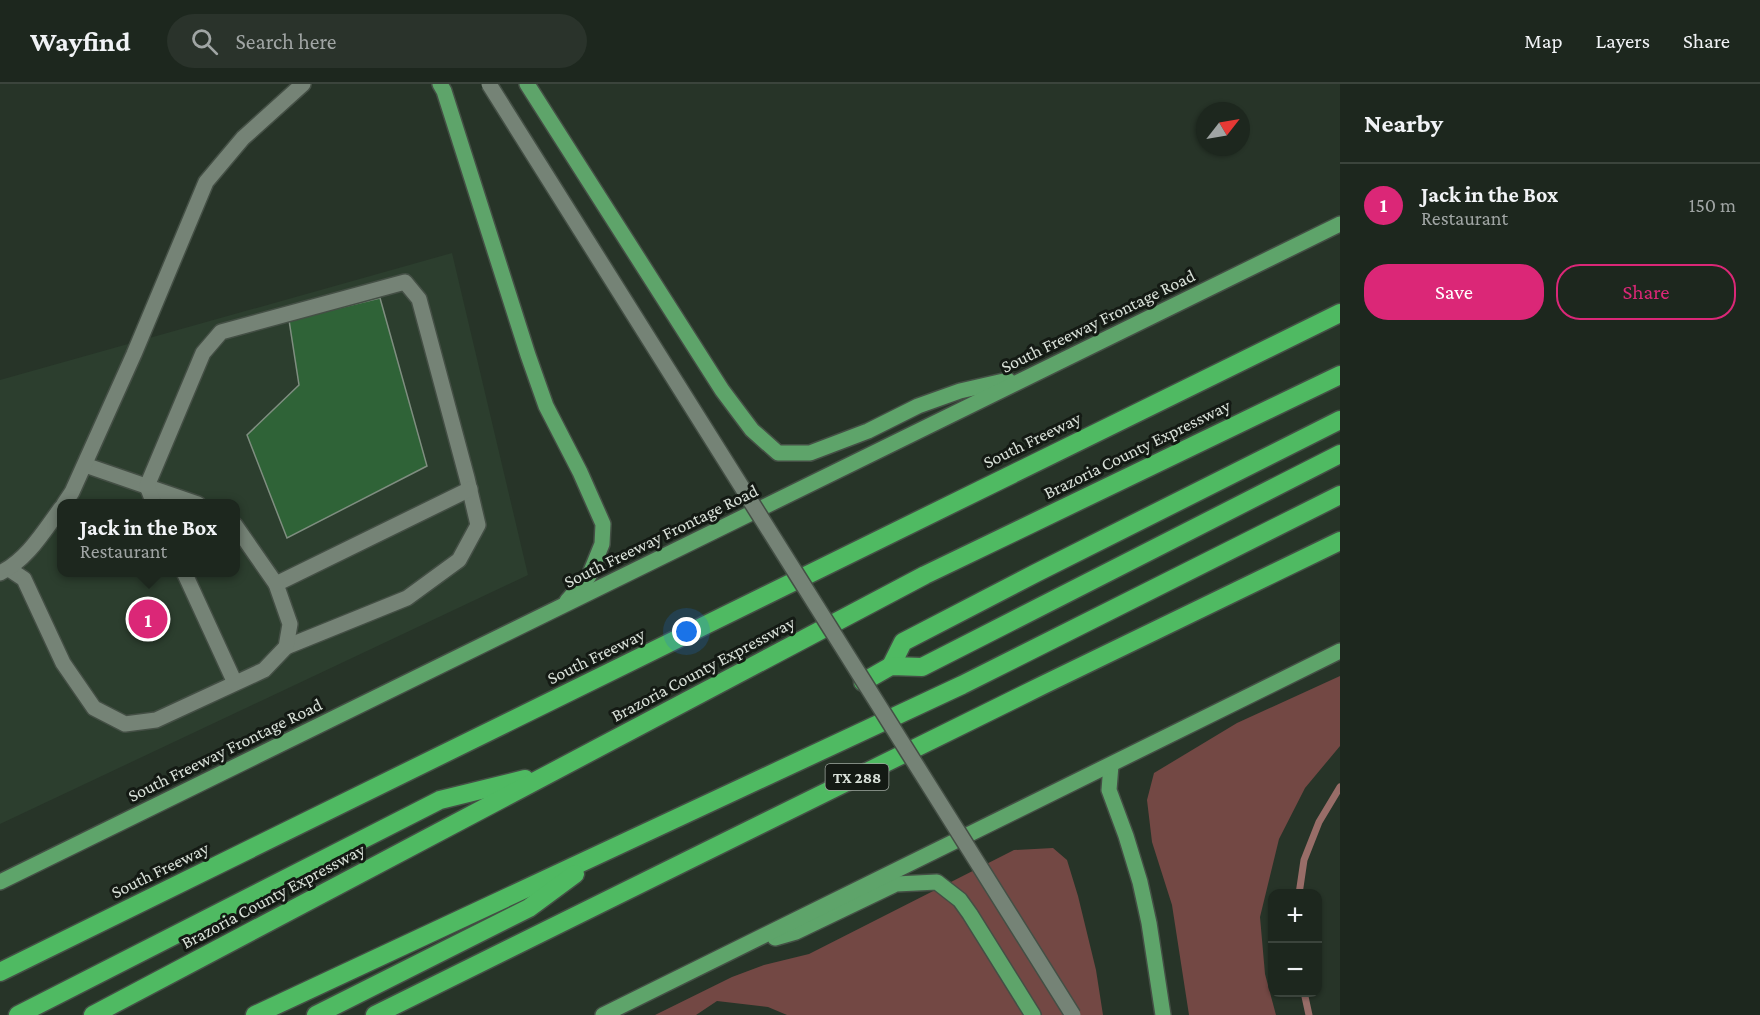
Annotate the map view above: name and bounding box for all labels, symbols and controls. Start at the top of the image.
search box [167,14,587,68]
icon: search [188,25,221,58]
text: Wayfind [30,26,131,57]
text: Search here [236,29,336,54]
text: Map [1524,29,1563,53]
text: Layers [1596,29,1650,53]
text: Share [1683,29,1730,53]
north arrow [1196,102,1250,156]
text: Nearby [1364,109,1443,138]
text: Jack in the Box [1421,182,1558,207]
text: 1 [1380,194,1387,216]
text: 150 m [1689,194,1736,216]
text: Restaurant [1421,207,1508,229]
button: Save [1364,264,1544,320]
button: Share [1556,264,1736,320]
street label: South Freeway Frontage Road [998,265,1199,377]
street label: Brazoria County Expressway [1041,395,1234,503]
street label: South Freeway [980,407,1085,472]
street label: South Freeway Frontage Road [561,480,762,592]
popup [57,499,240,577]
text: Jack in the Box [80,515,217,540]
text: Restaurant [80,540,167,562]
pin: 1 [128,596,168,642]
street label: Brazoria County Expressway [608,612,799,726]
your location [672,617,701,646]
street label: South Freeway [544,623,649,688]
street label: South Freeway Frontage Road [125,694,326,806]
road number: TX 288 [826,764,888,790]
street label: South Freeway [108,837,213,902]
street label: Brazoria County Expressway [178,839,369,953]
map controls [1268,889,1322,997]
button: + [1268,889,1322,943]
button: − [1268,943,1322,997]

